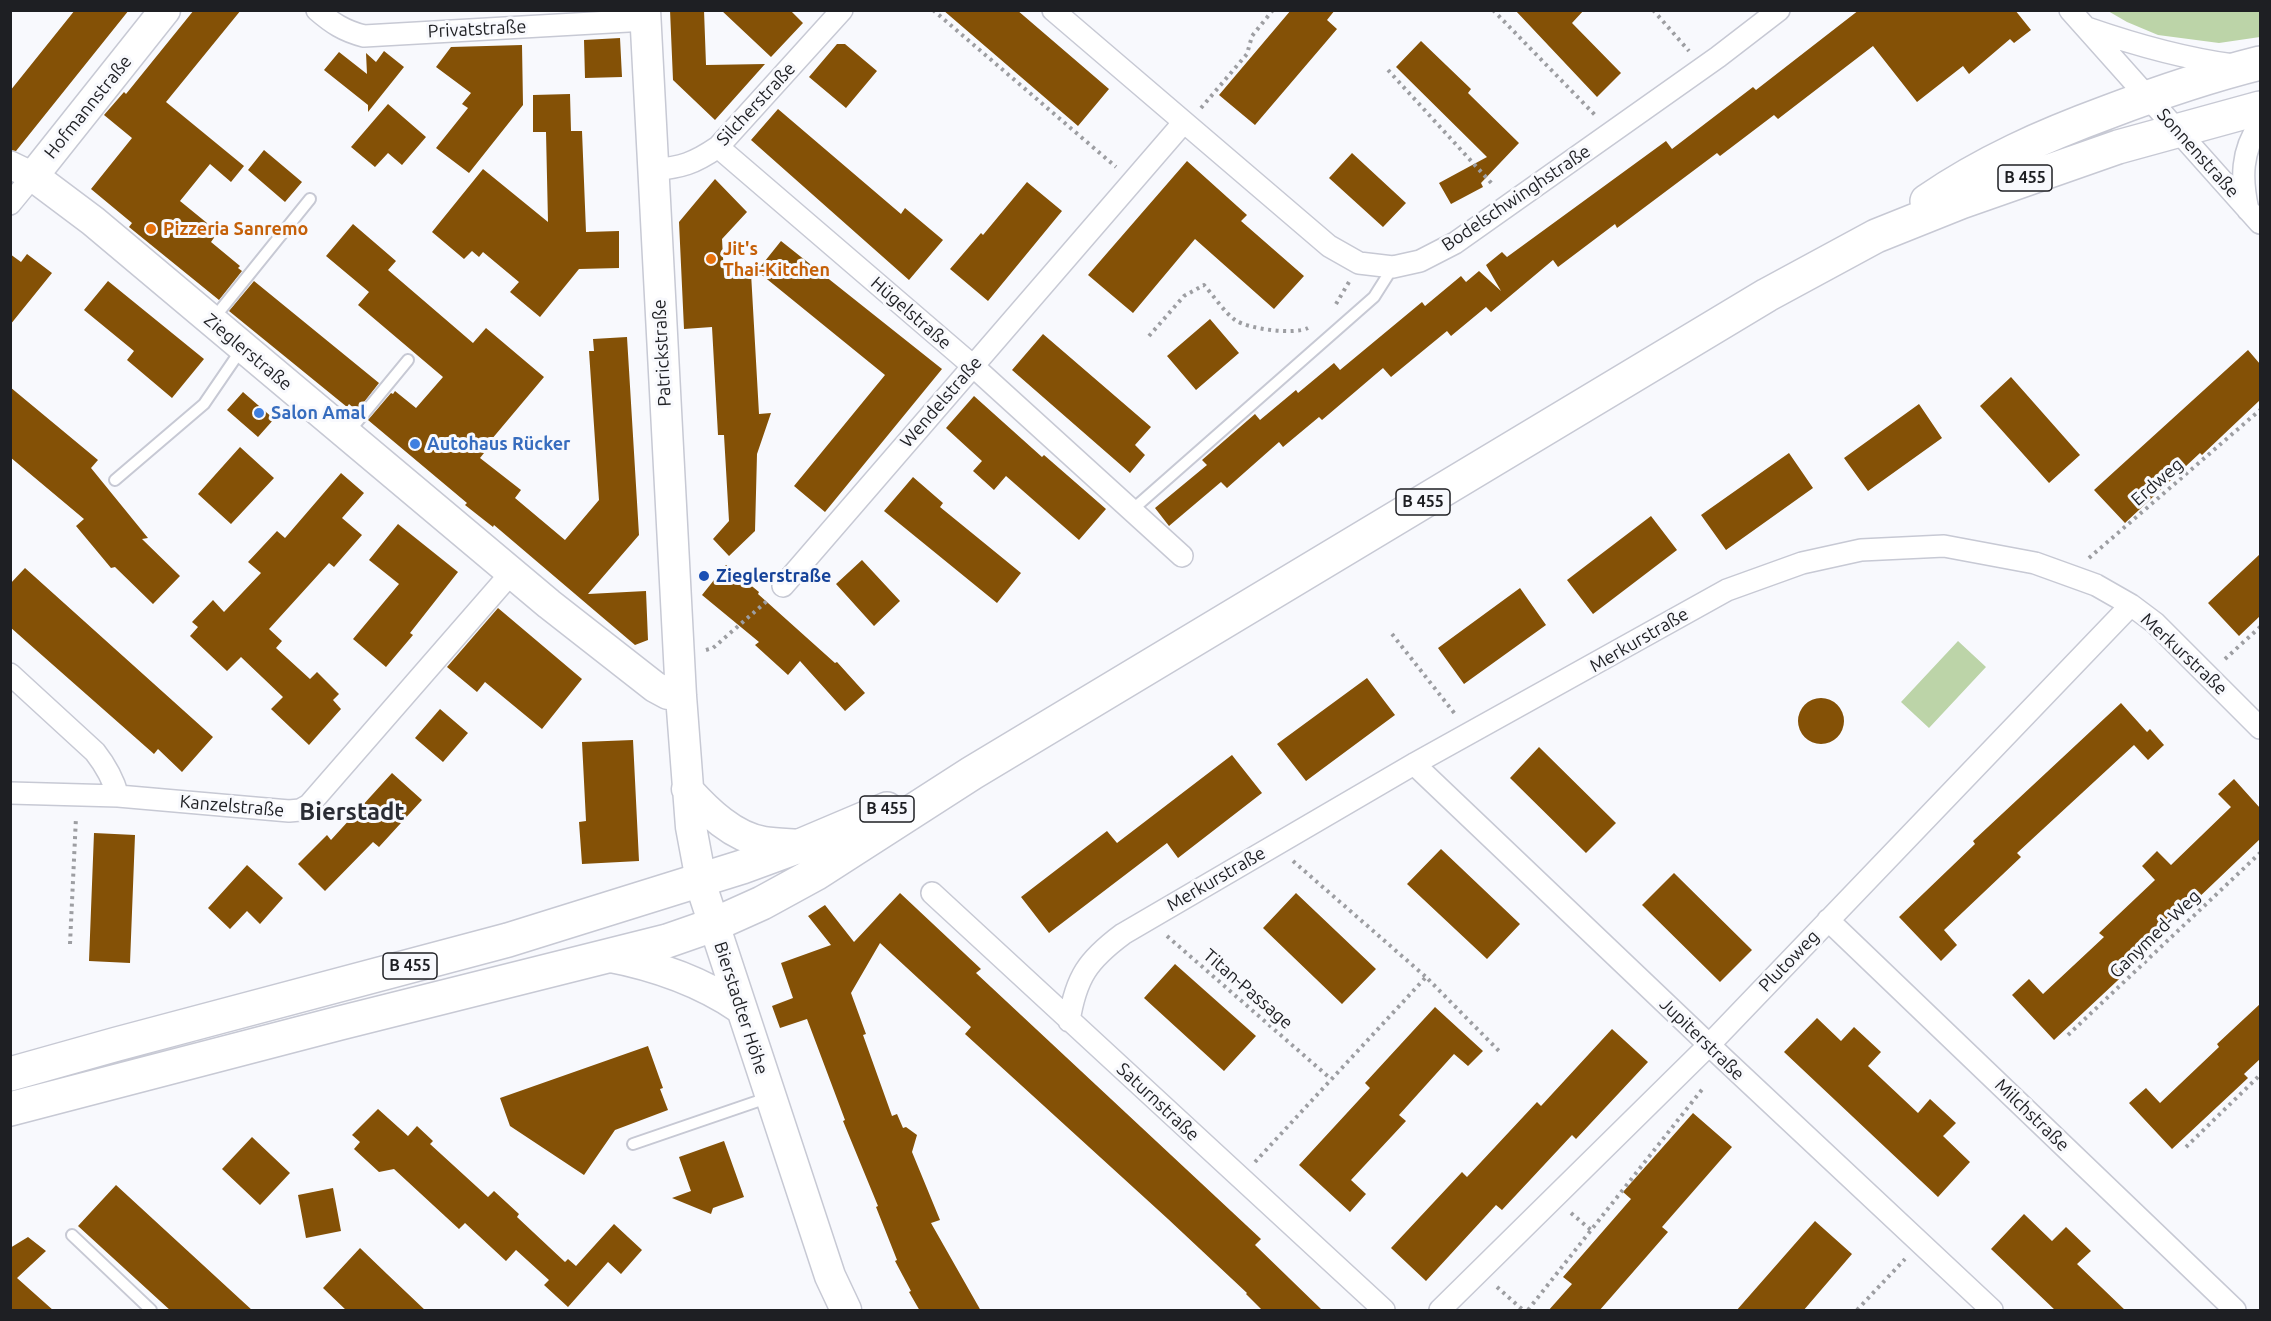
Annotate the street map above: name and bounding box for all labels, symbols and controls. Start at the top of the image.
street label: Privatstraße [427,16,527,42]
street label: Hofmannstraße [40,51,136,163]
street label: Silcherstraße [712,58,800,150]
street label: Sonnenstraße [2152,104,2244,202]
street label: Bodelschwinghstraße [1438,140,1594,256]
road number: B 455 [1998,165,2052,191]
place label: Pizzeria Sanremo [163,218,308,240]
marker: Pizzeria Sanremo [144,222,158,236]
place label: Jit's Thai-Kitchen [723,238,830,280]
marker: Jit's Thai-Kitchen [704,252,718,266]
street label: Hügelstraße [866,272,956,354]
street label: Patrickstraße [648,299,676,407]
street label: Zieglerstraße [200,309,296,395]
street label: Wendelstraße [896,352,986,452]
place label: Salon Amal [271,402,366,424]
marker: Salon Amal [252,406,266,420]
place label: Autohaus Rücker [427,433,570,455]
marker: Autohaus Rücker [408,437,422,451]
street label: Erdweg [2127,454,2187,510]
road number: B 455 [1396,489,1450,515]
place label: Zieglerstraße [716,565,831,587]
marker: Zieglerstraße [697,569,711,583]
street label: Merkurstraße [1586,603,1692,677]
street label: Merkurstraße [2136,608,2232,700]
street label: Kanzelstraße [179,791,285,821]
road number: B 455 [860,796,914,822]
district label: Bierstadt [299,798,405,826]
street label: Merkurstraße [1163,842,1269,916]
street label: Ganymed-Weg [2105,885,2205,983]
street label: Plutoweg [1754,926,1824,996]
street label: Bierstadter Höhe [709,939,773,1077]
street label: Titan-Passage [1199,944,1297,1034]
road number: B 455 [383,953,437,979]
street label: Jupiterstraße [1655,993,1749,1085]
street label: Saturnstraße [1112,1058,1204,1146]
street label: Milchstraße [1990,1074,2074,1156]

